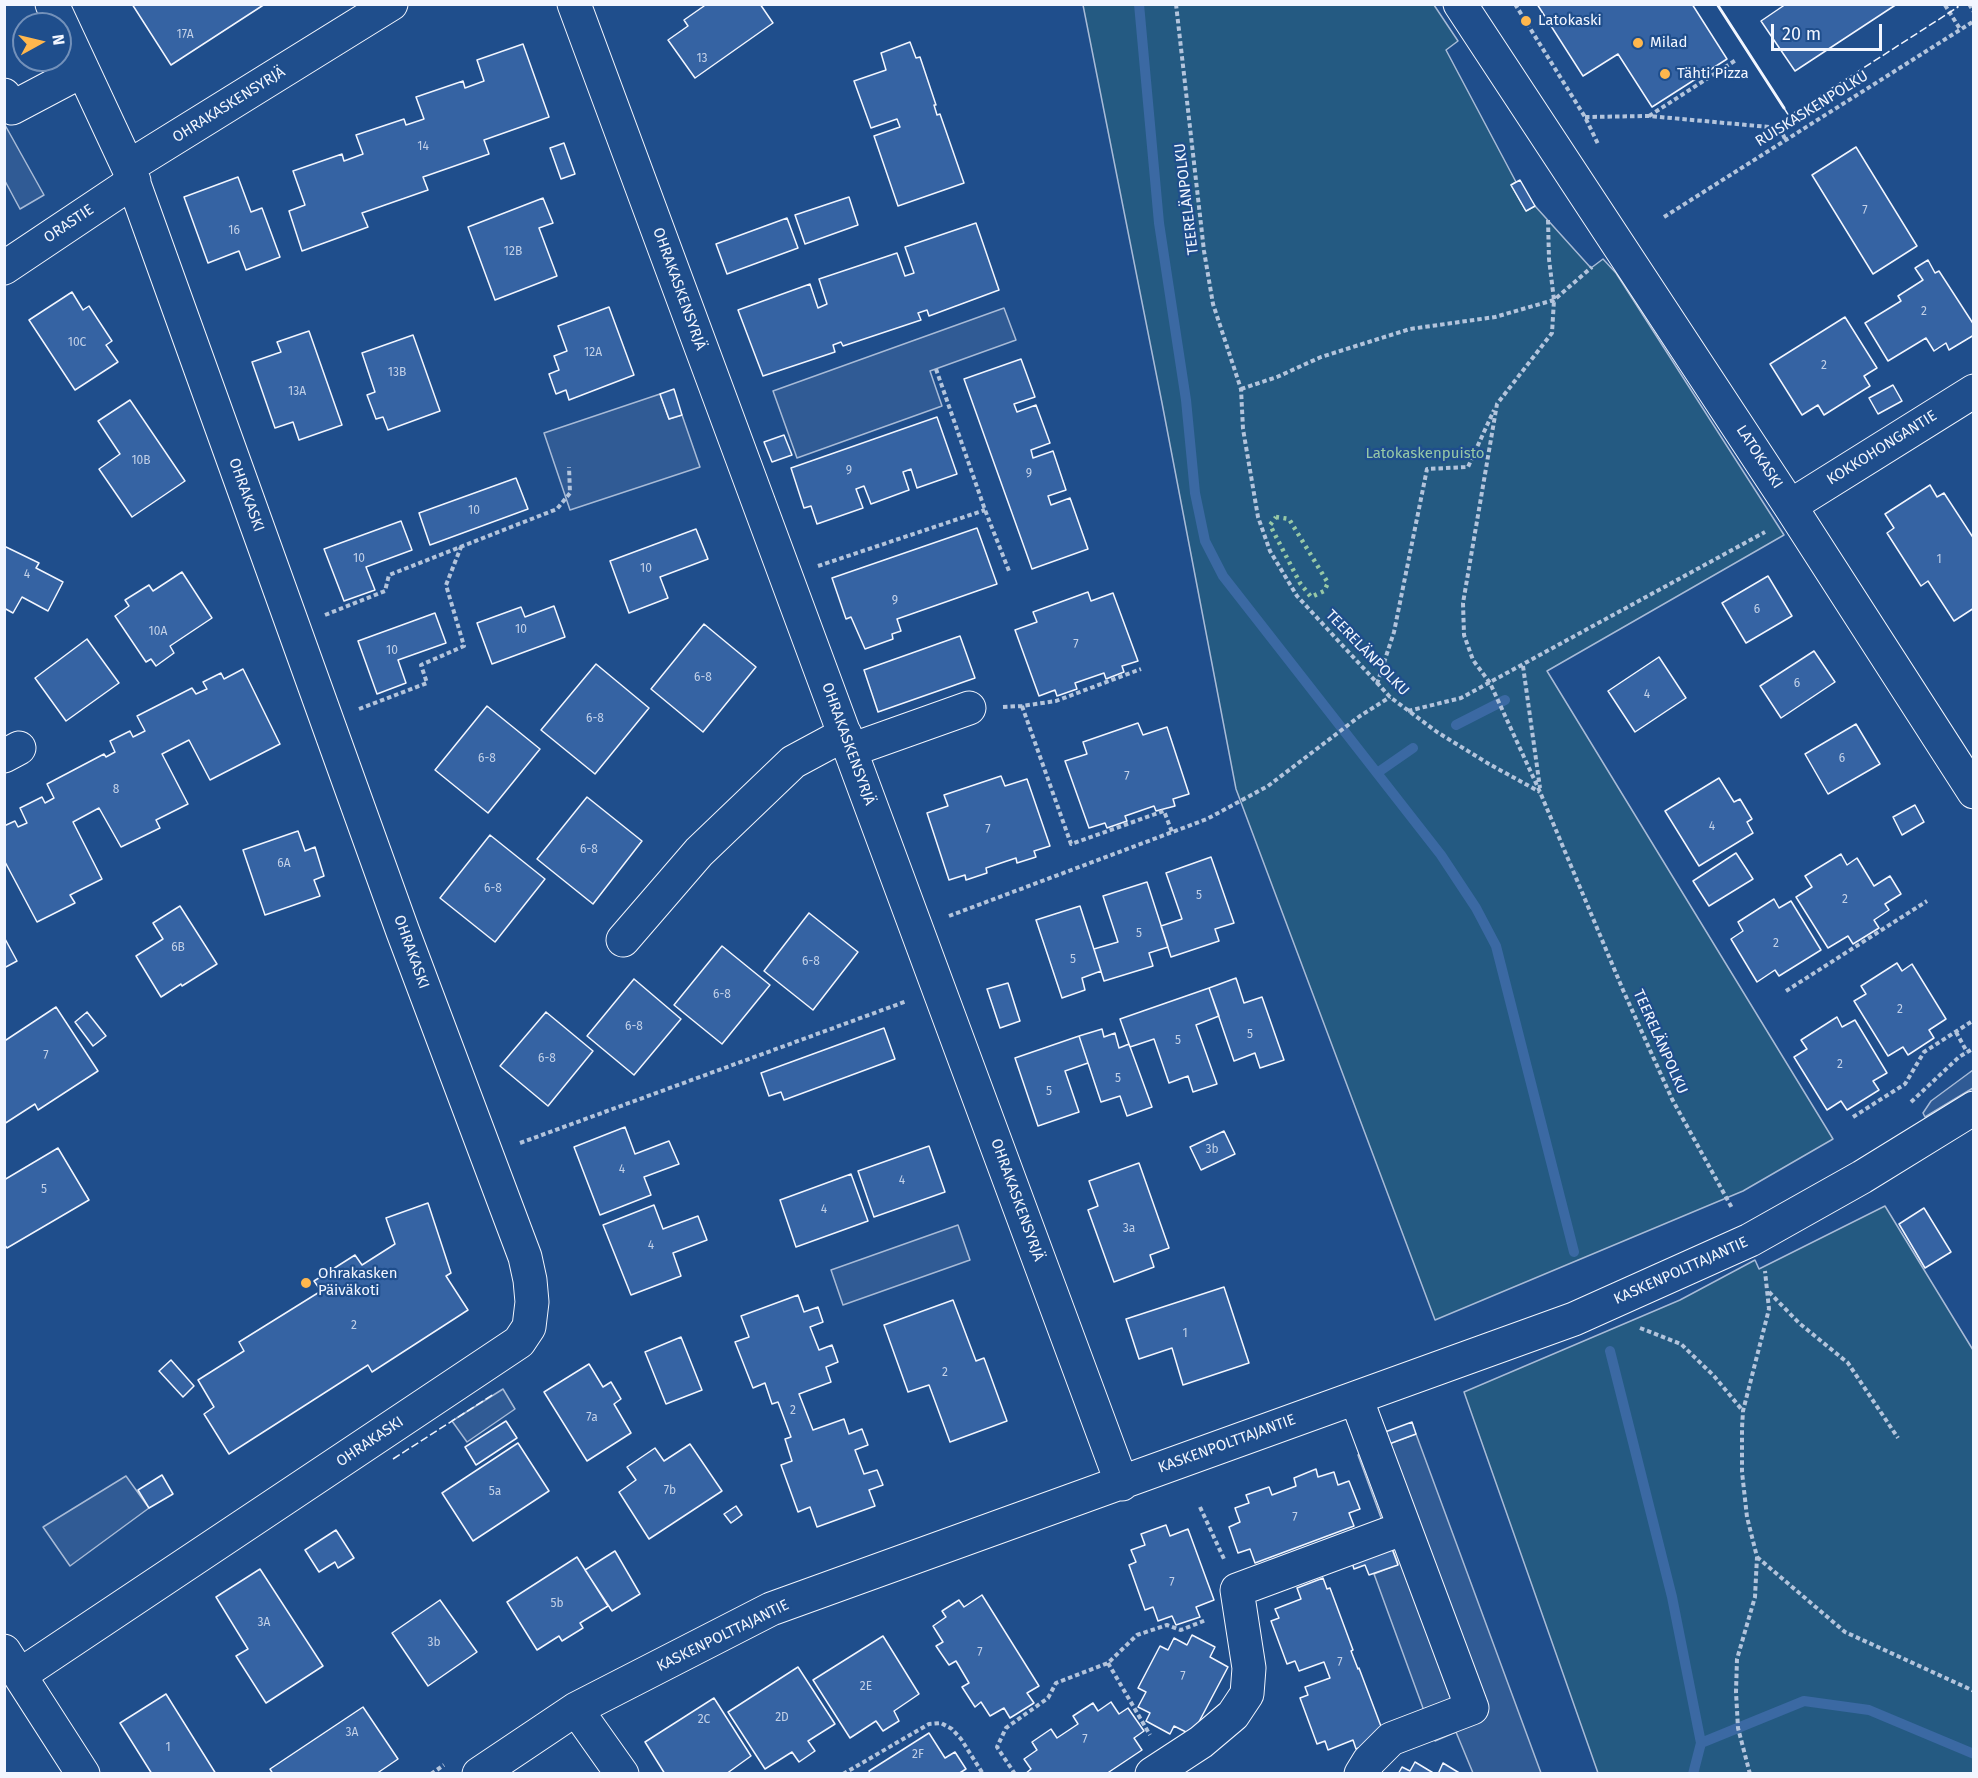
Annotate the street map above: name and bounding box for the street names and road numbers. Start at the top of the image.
street label: OHRAKASKENSYRJÄ [169,63,289,147]
street label: RUISKASKENPOLKU [1752,67,1872,151]
street label: TEERELÄNPOLKU [1171,142,1203,256]
street label: ORASTIE [41,201,97,247]
street label: OHRAKASKENSYRJÄ [648,225,710,353]
street label: KOKKOHONGANTIE [1824,407,1940,489]
street label: LATOKASKI [1732,422,1786,492]
street label: OHRAKASKI [224,456,268,534]
street label: TEERELÄNPOLKU [1321,606,1413,700]
street label: OHRAKASKENSYRJÄ [817,680,879,808]
street label: OHRAKASKI [389,913,433,991]
street label: TEERELÄNPOLKU [1629,987,1691,1097]
street label: OHRAKASKENSYRJÄ [986,1136,1048,1264]
street label: KASKENPOLTTAJANTIE [1611,1233,1751,1309]
street label: KASKENPOLTTAJANTIE [1156,1411,1298,1477]
street label: OHRAKASKI [333,1413,407,1471]
street label: KASKENPOLTTAJANTIE [654,1596,792,1676]

